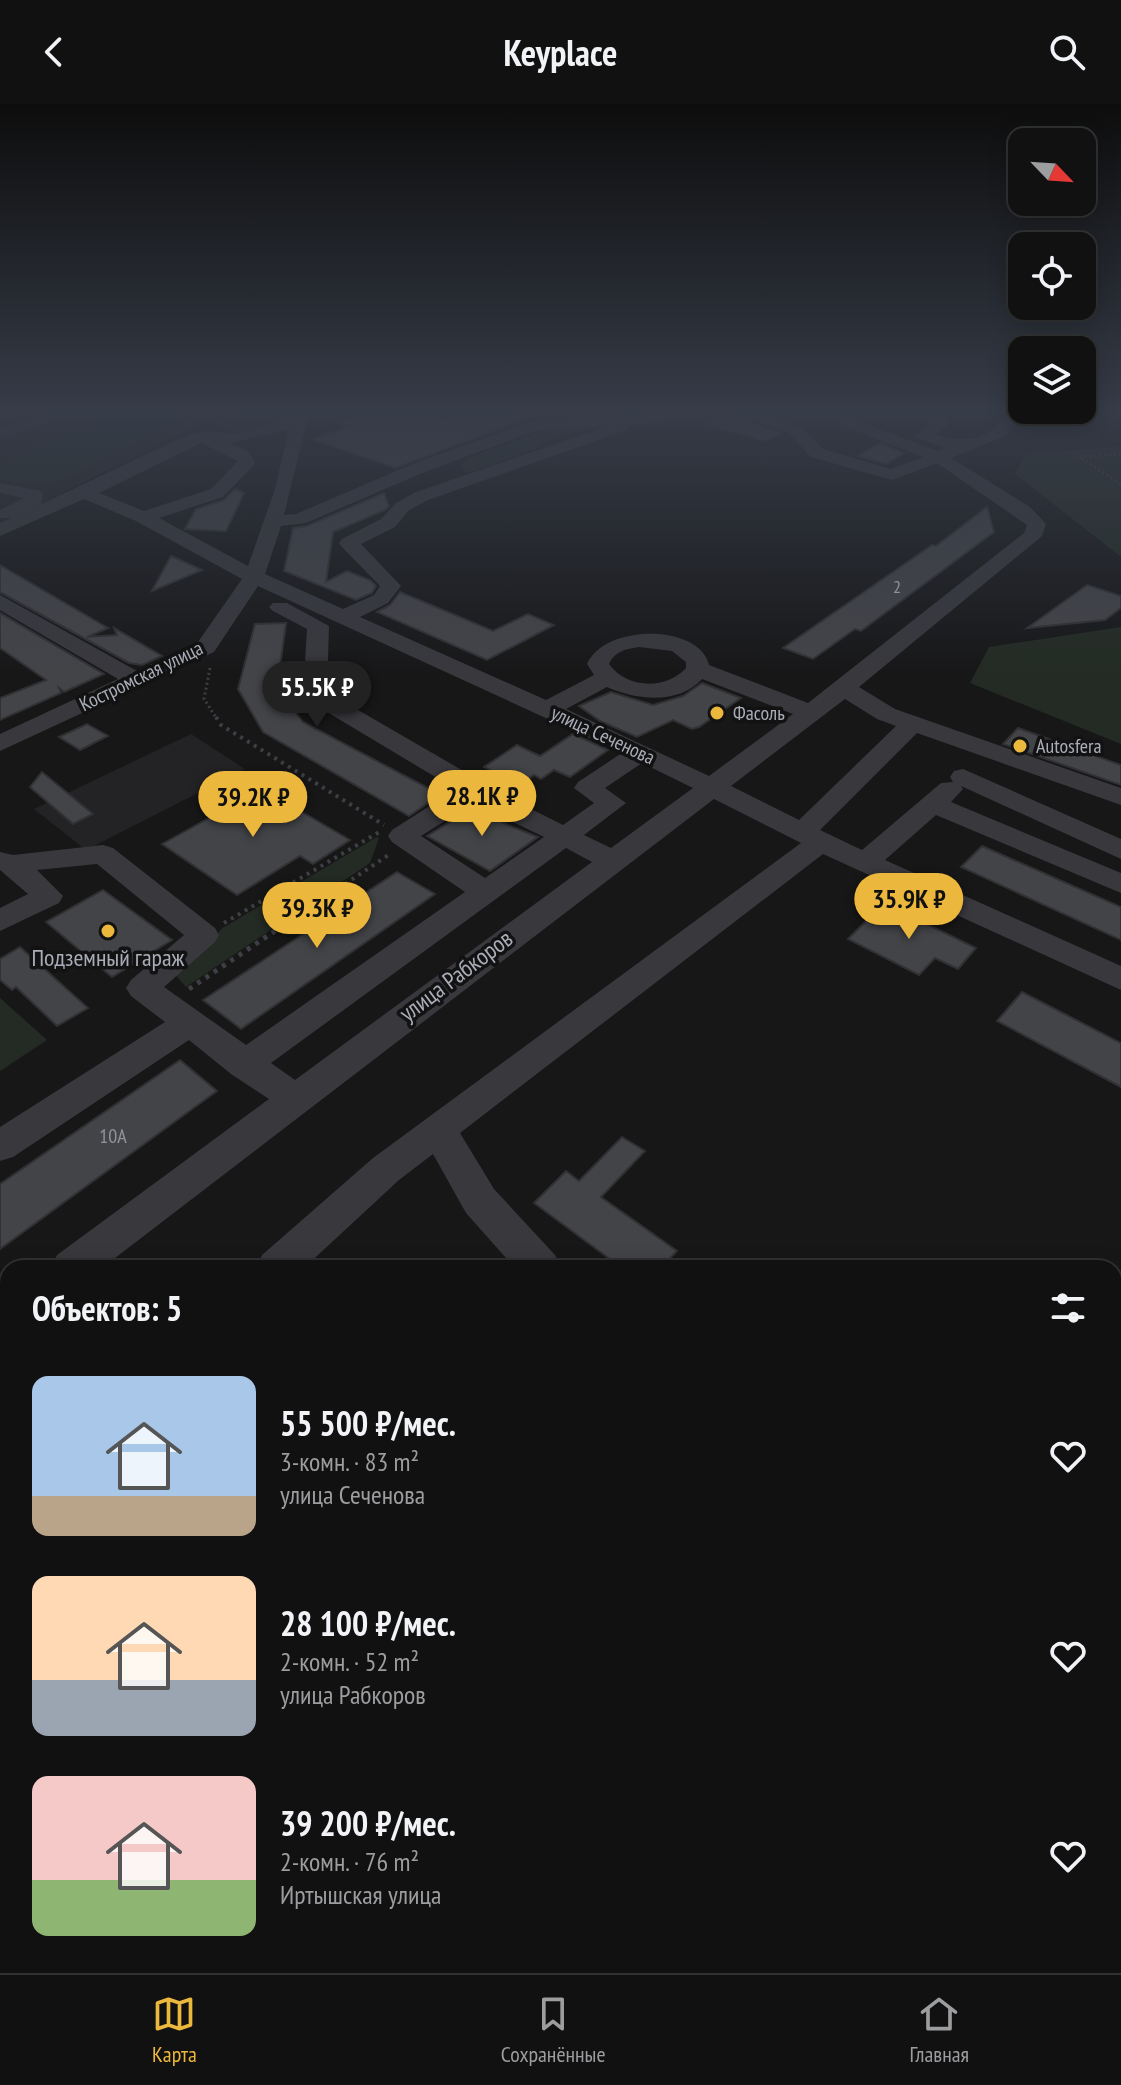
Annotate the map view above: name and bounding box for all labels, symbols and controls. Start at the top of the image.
text: Keyplace [504,29,617,76]
icon: back [32,30,76,74]
icon: search [1045,30,1089,74]
north arrow [1008,128,1096,216]
map controls [1008,128,1096,424]
button: locate [1008,232,1096,320]
button: layers [1008,336,1096,424]
house number: 2 [893,575,901,598]
street label: Костромская улица [75,635,207,717]
pin: 55.5K ₽ [243,661,391,729]
text: 55.5K ₽ [280,670,354,703]
street label: улица Сеченова [547,700,659,770]
place label: Фасоль [733,700,785,726]
marker: Фасоль [708,704,726,722]
place label: Autosfera [1036,733,1102,759]
marker: Autosfera [1011,737,1029,755]
pin: 28.1K ₽ [408,770,556,838]
pin: 39.2K ₽ [179,771,327,839]
text: 28.1K ₽ [445,779,519,812]
text: 39.2K ₽ [216,780,290,813]
pin: 35.9K ₽ [835,873,983,941]
pin: 39.3K ₽ [243,882,391,950]
text: 35.9K ₽ [872,882,946,915]
text: 39.3K ₽ [280,891,354,924]
marker: Подземный гараж [99,922,117,940]
street label: улица Рабкоров [393,923,519,1028]
place label: Подземный гараж [32,942,185,973]
house number: 10А [99,1123,127,1149]
text: Объектов: 5 [32,1286,182,1330]
icon: filters [1046,1286,1090,1330]
text: 55 500 ₽/мес. [280,1401,456,1445]
icon: home [96,1408,192,1504]
icon: heart [1046,1434,1090,1478]
text: 3-комн. · 83 m² [280,1445,419,1478]
text: улица Сеченова [280,1478,425,1511]
text: 28 100 ₽/мес. [280,1601,456,1645]
icon: home [96,1608,192,1704]
icon: heart [1046,1634,1090,1678]
text: 2-комн. · 52 m² [280,1645,419,1678]
text: улица Рабкоров [280,1678,426,1711]
text: 39 200 ₽/мес. [280,1801,456,1845]
icon: home [96,1808,192,1904]
icon: heart [1046,1834,1090,1878]
text: 2-комн. · 76 m² [280,1845,419,1878]
text: Иртышская улица [280,1878,441,1911]
tab: Карта [152,1992,197,2068]
tab: Сохранённые [501,1992,606,2068]
tab: Главная [910,1992,969,2068]

